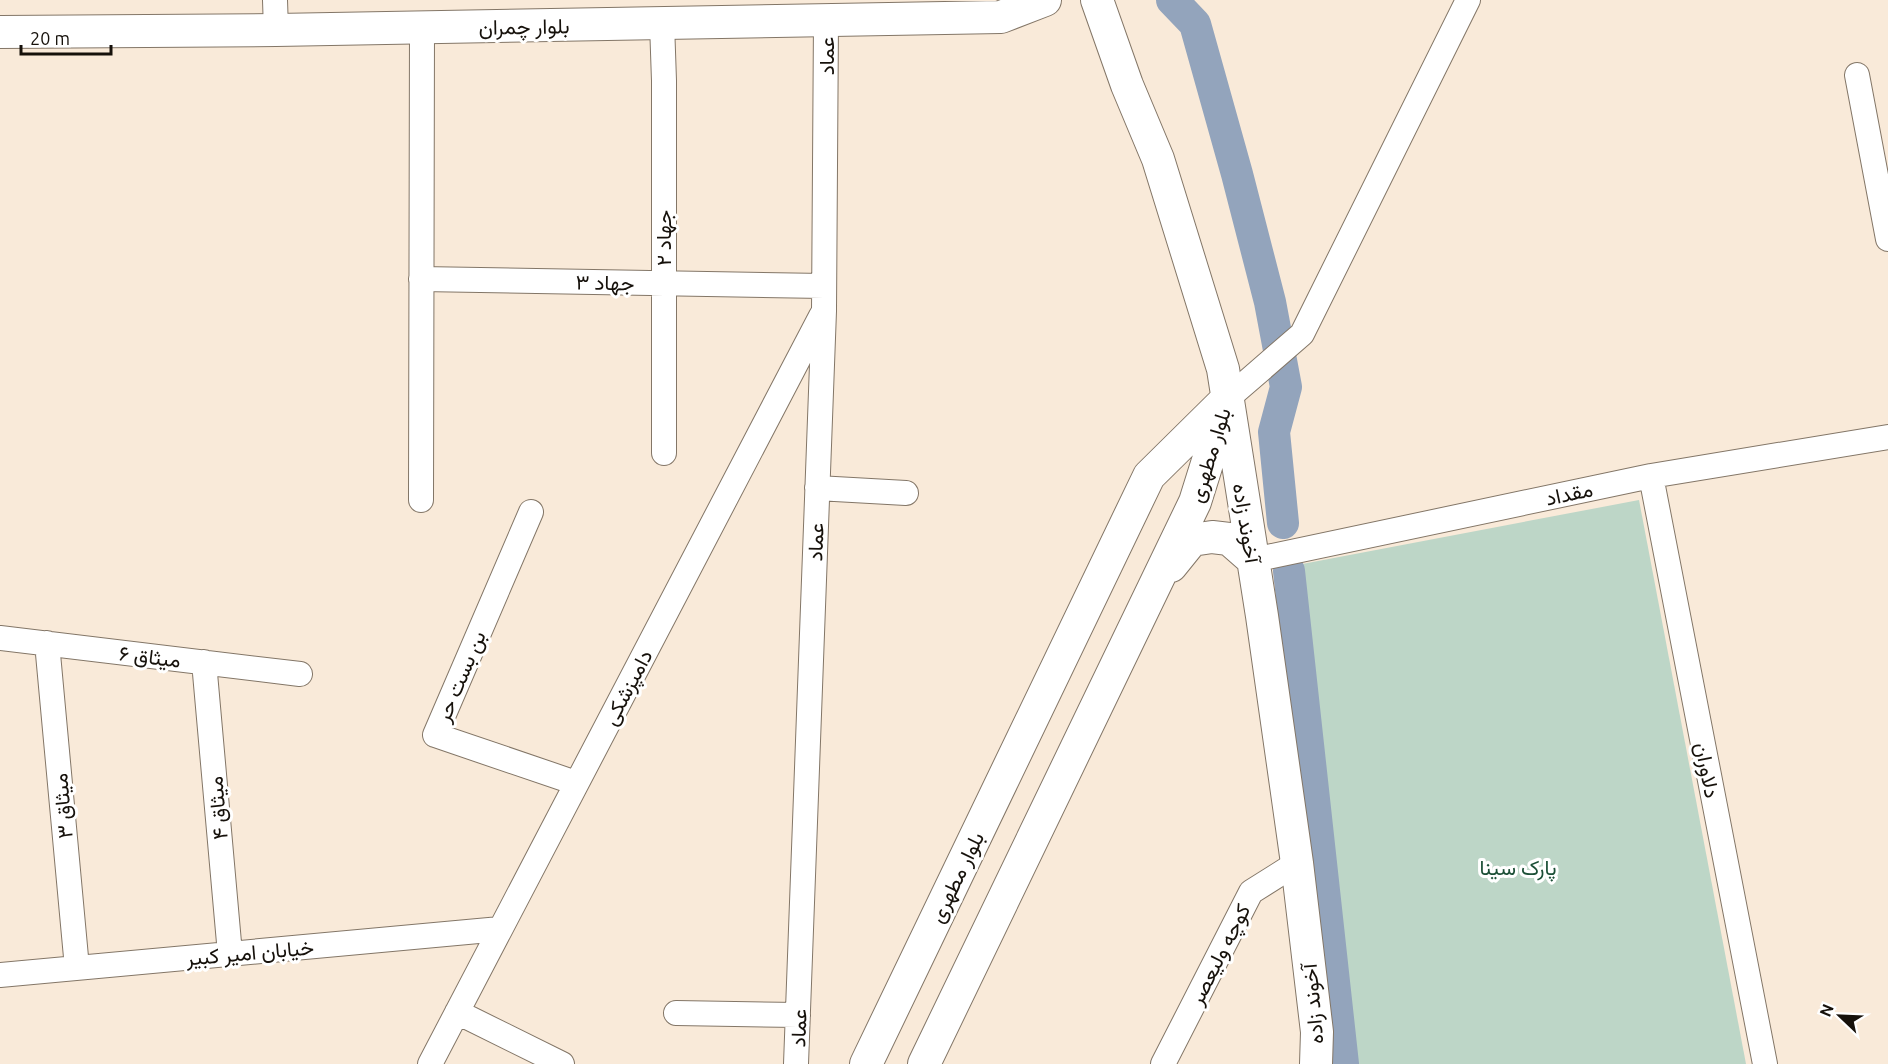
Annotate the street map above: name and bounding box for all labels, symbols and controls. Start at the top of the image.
street label: بلوار چمران [478,13,570,42]
scale bar [21,18,111,56]
text: 20 m [30,28,70,48]
street label: عماد [814,37,838,75]
street label: جهاد ۲ [651,210,677,266]
street label: جهاد ۳ [575,269,635,297]
street label: بلوار مطهری [1183,405,1237,506]
street label: مقداد [1543,476,1595,510]
street label: آخوند زاده [1227,481,1265,567]
street label: عماد [802,522,828,562]
street label: بن بست حر [430,627,492,727]
street label: میثاق ۶ [118,640,182,673]
street label: دامپزشکی [597,645,659,730]
street label: دلاوران [1689,740,1725,800]
street label: میثاق ۳ [47,772,78,840]
street label: میثاق ۴ [202,775,233,841]
street label: بلوار مطهری [924,828,990,927]
park label: پارک سینا [1479,855,1557,882]
street label: کوچه ولیعصر [1183,900,1257,1011]
street label: خیابان امیر کبیر [184,934,315,972]
street label: آخوند زاده [1296,960,1329,1045]
north arrow [1810,986,1870,1046]
text: N [1816,1001,1837,1019]
street label: عماد [785,1008,811,1048]

